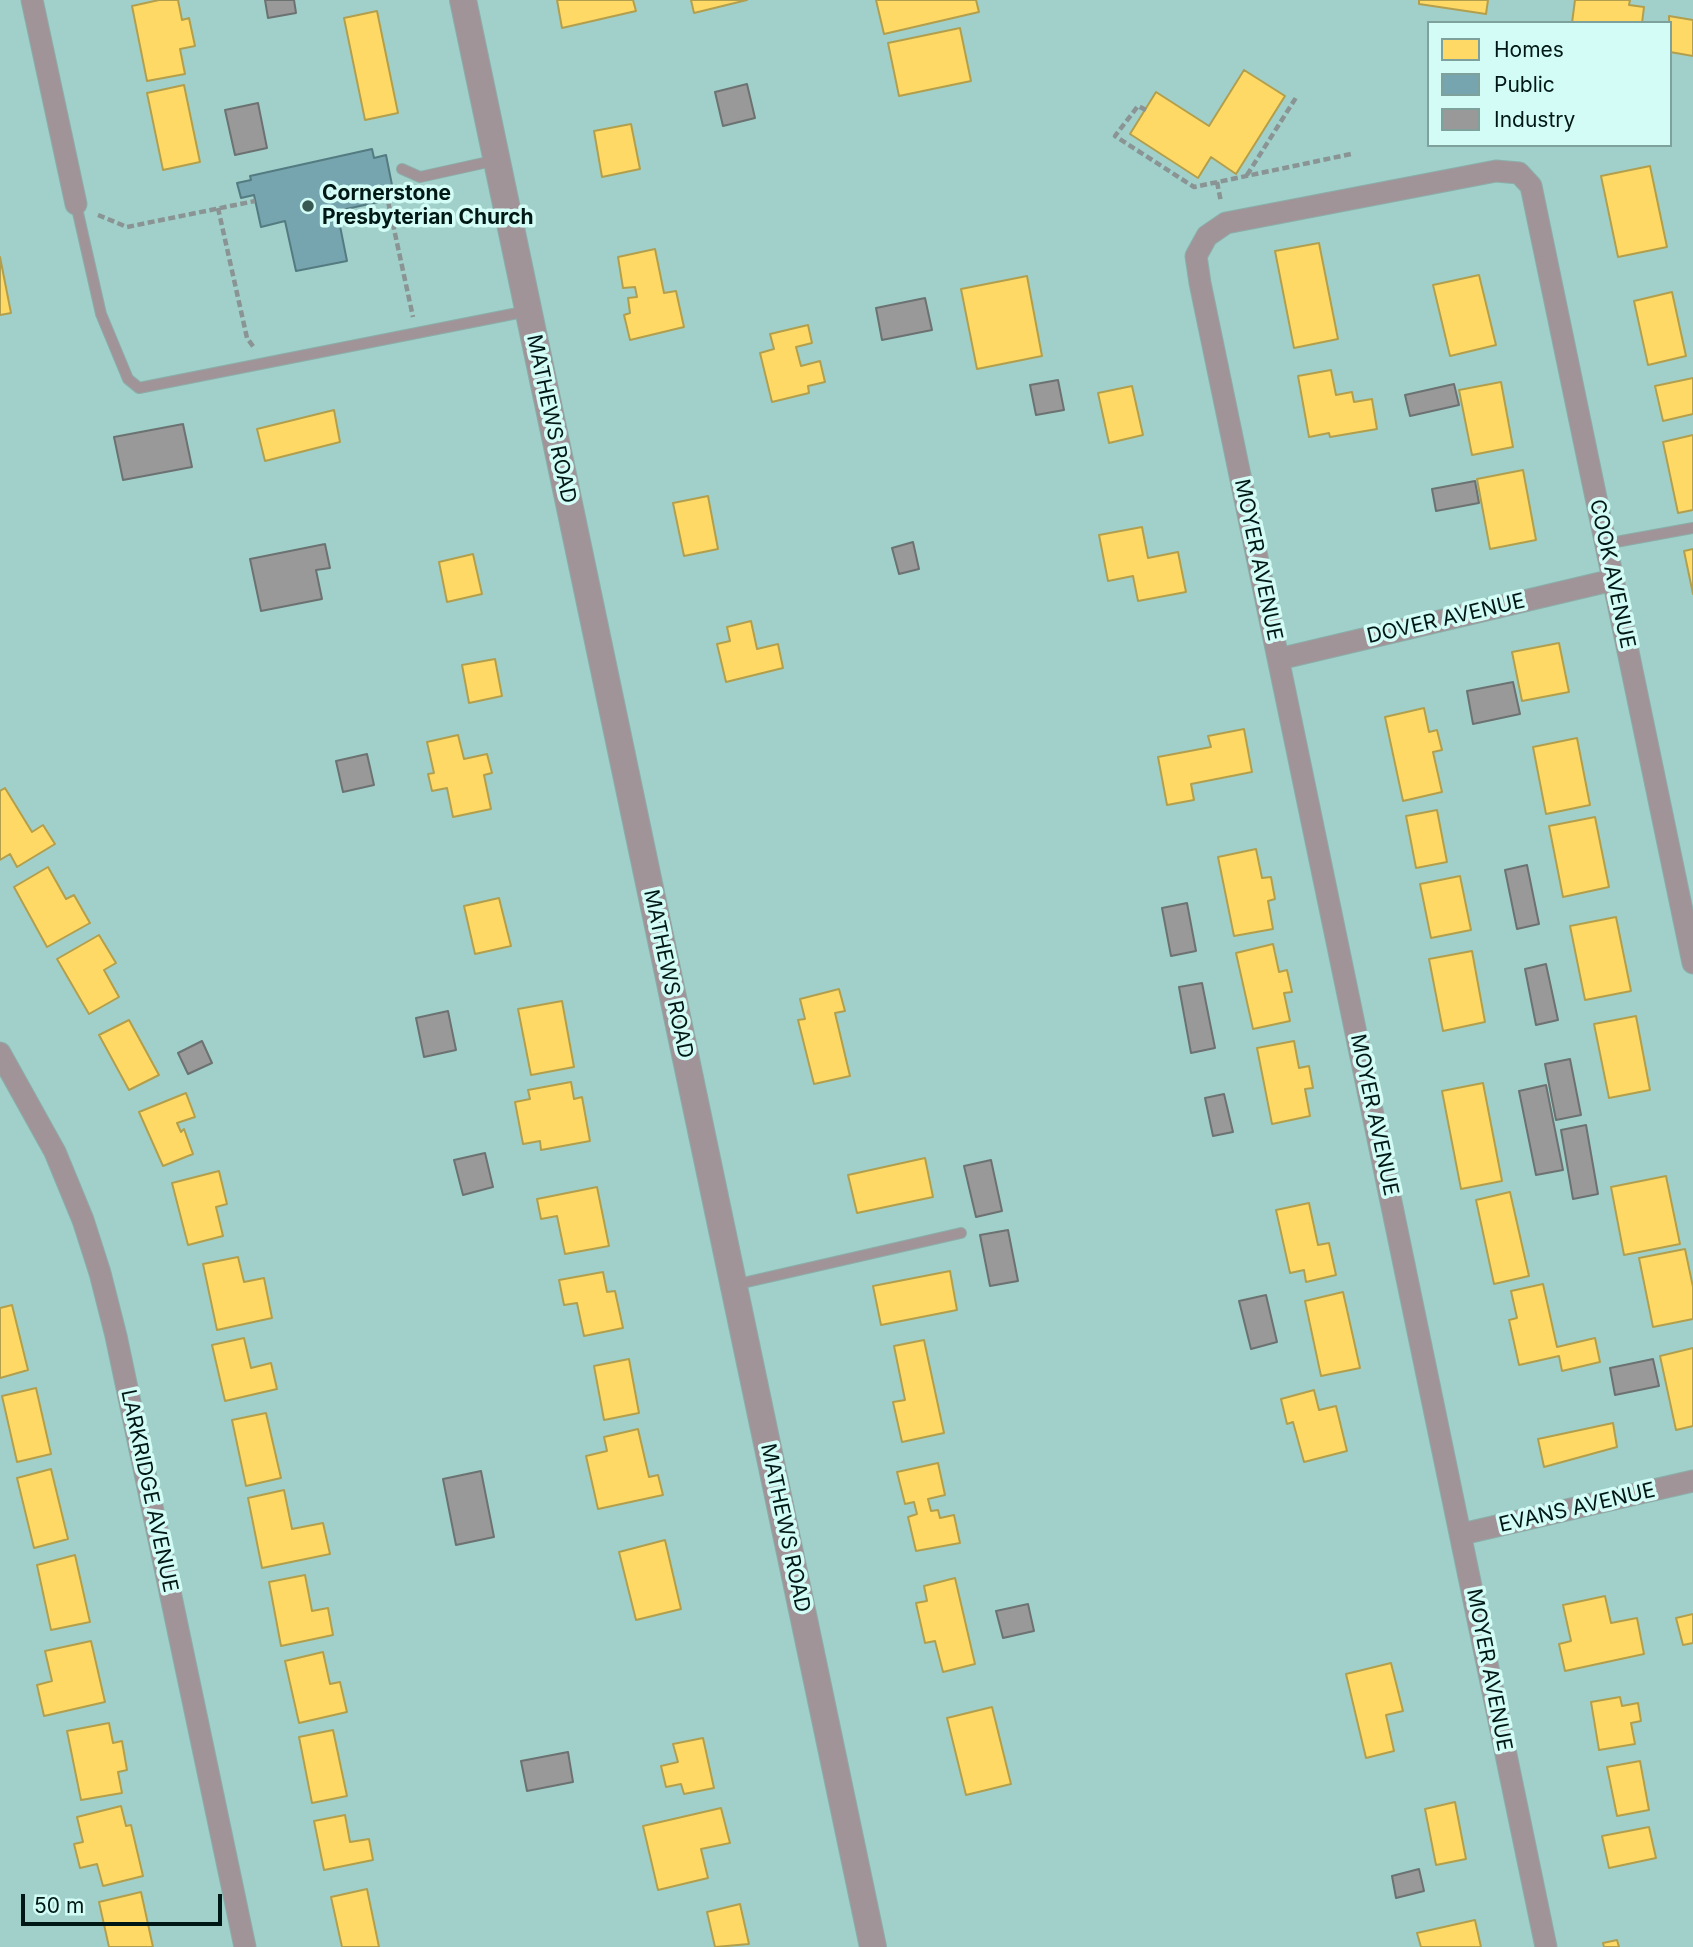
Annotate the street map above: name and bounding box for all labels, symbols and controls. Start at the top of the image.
legend [1427,21,1672,147]
text: Homes [1494,37,1564,62]
text: Public [1494,72,1555,97]
text: Industry [1494,107,1575,132]
place label: Cornerstone Presbyterian Church [322,181,534,231]
marker: Cornerstone Presbyterian Church [300,198,316,214]
street label: MATHEWS ROAD [521,332,581,506]
street label: MOYER AVENUE [1229,477,1287,643]
street label: COOK AVENUE [1584,497,1640,651]
street label: DOVER AVENUE [1365,589,1527,649]
street label: MATHEWS ROAD [638,887,698,1061]
street label: MOYER AVENUE [1345,1032,1403,1198]
street label: LARKRIDGE AVENUE [115,1387,183,1595]
street label: MATHEWS ROAD [755,1441,815,1615]
street label: EVANS AVENUE [1496,1478,1658,1538]
street label: MOYER AVENUE [1461,1587,1517,1753]
scale bar [24,1881,226,1925]
text: 50 m [34,1893,84,1918]

